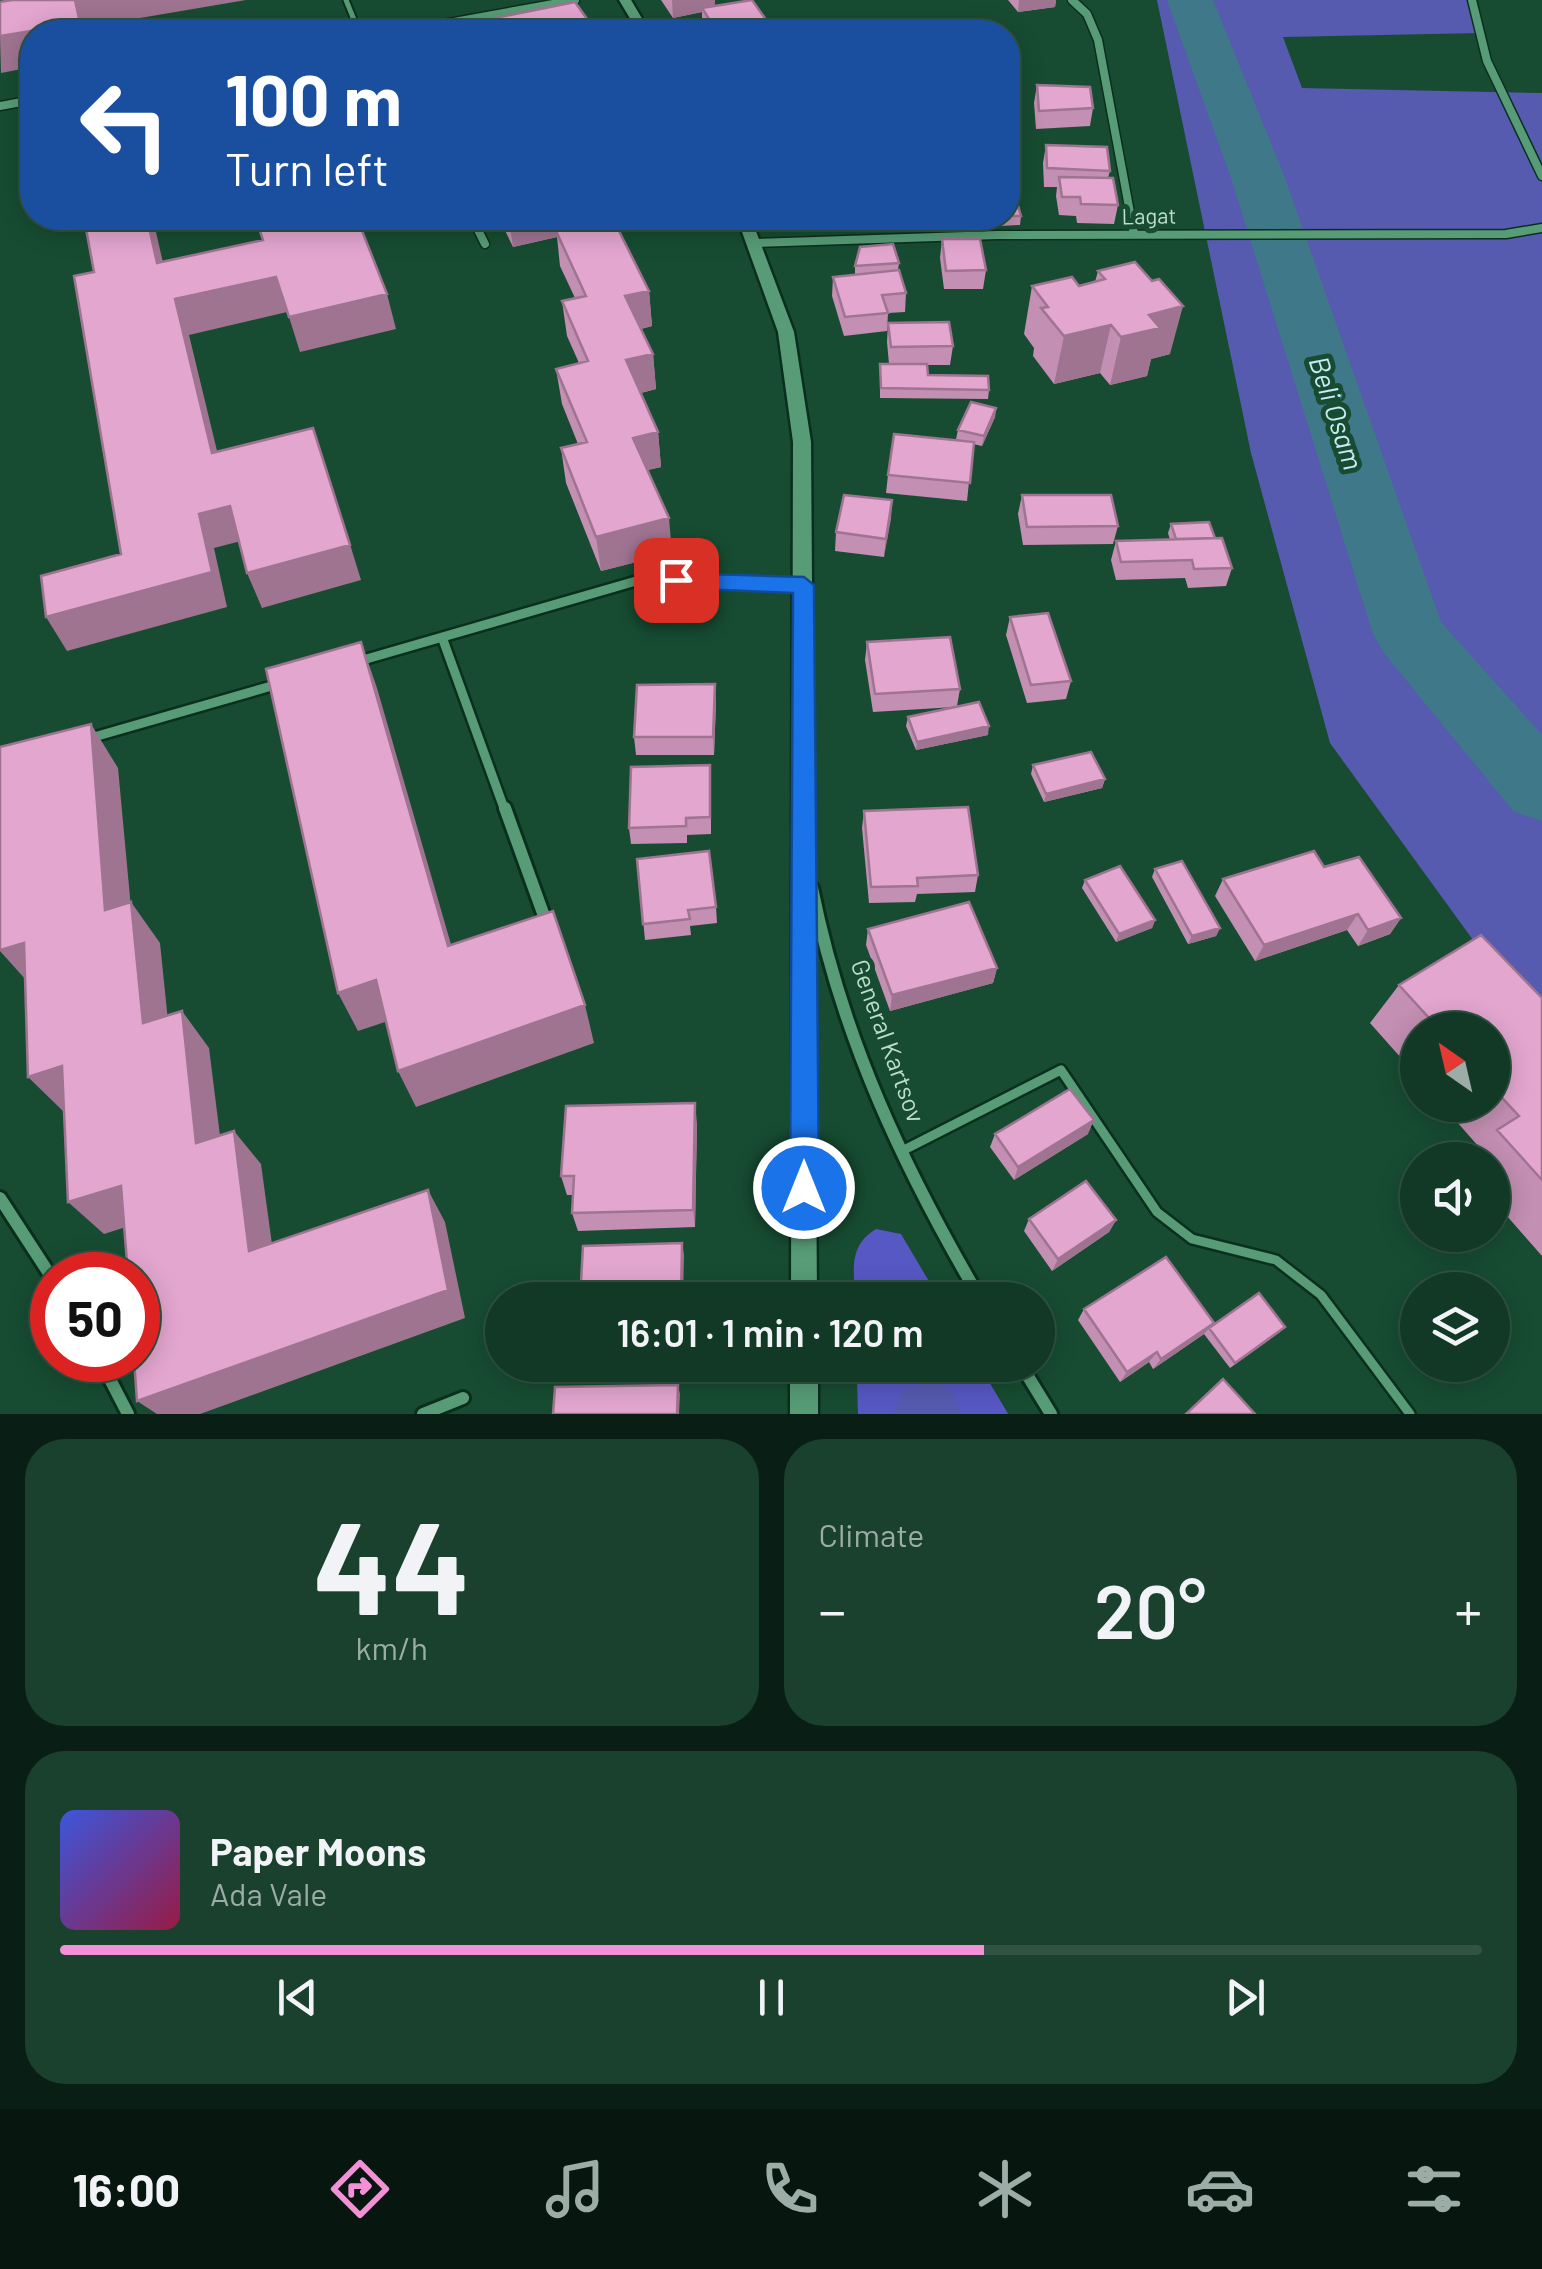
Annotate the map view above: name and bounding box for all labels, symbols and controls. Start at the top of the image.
text: 100 m [225,56,402,140]
icon: left [60,60,190,190]
text: Turn left [225,141,389,195]
street label: Lagat [1121,202,1177,228]
water label: Beli Osam [1303,352,1371,474]
pin [634,538,719,623]
icon: arrive [649,553,704,608]
street label: General Kartsov [846,955,932,1126]
north arrow [1400,1012,1510,1122]
map controls [1400,1012,1510,1382]
position arrow [752,1136,856,1240]
button: sound [1400,1142,1510,1252]
speed limit sign: 50 [30,1252,160,1382]
button: layers [1400,1272,1510,1382]
text: 16:01 · 1 min · 120 m [617,1309,923,1355]
text: 44 [313,1485,470,1641]
text: Climate [819,1515,924,1553]
text: 20° [1094,1564,1206,1654]
text: − [819,1576,846,1642]
text: + [1454,1576,1482,1642]
text: km/h [356,1628,428,1666]
text: Paper Moons [210,1828,426,1874]
text: Ada Vale [210,1874,327,1912]
icon: previous [270,1970,325,2025]
icon: pause [744,1970,799,2025]
icon: next [1218,1970,1273,2025]
icon: directions [325,2154,395,2224]
icon: music [540,2154,610,2224]
icon: phone [755,2154,825,2224]
icon: climate [970,2154,1040,2224]
icon: car [1185,2154,1255,2224]
icon: filters [1399,2154,1469,2224]
text: 16:00 [72,2162,180,2216]

